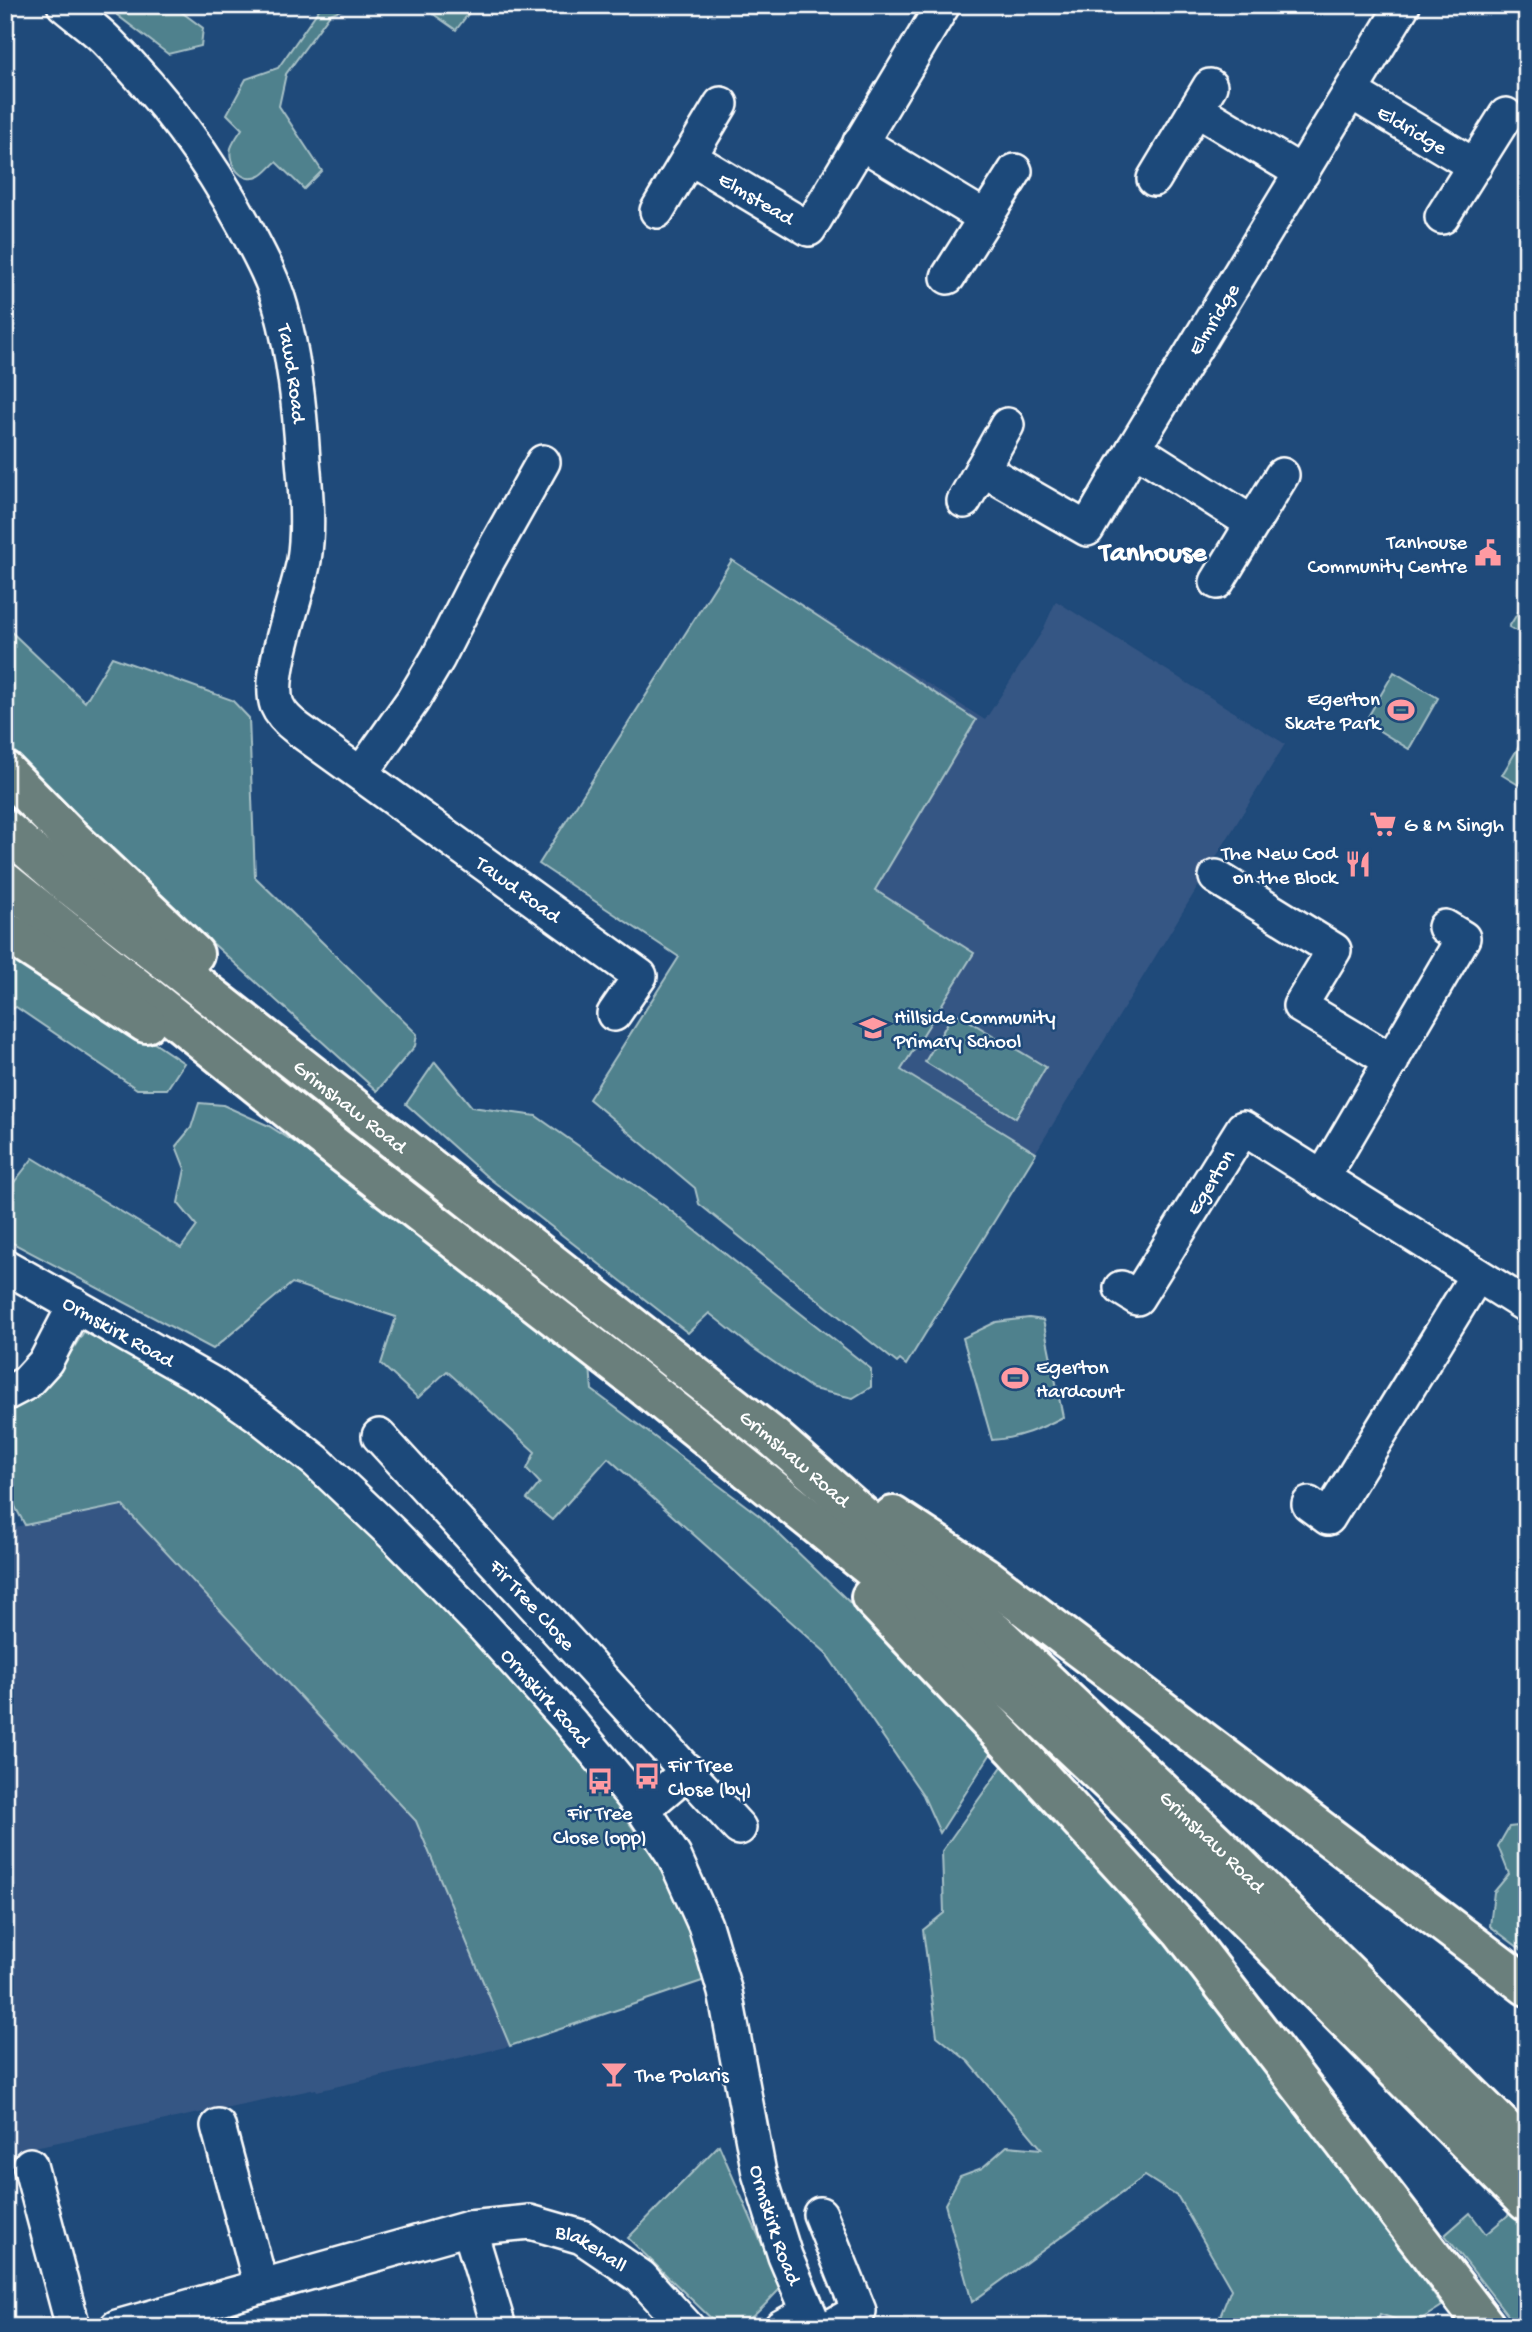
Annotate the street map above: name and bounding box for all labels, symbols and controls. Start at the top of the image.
street label: Eldridge [1372,101,1452,163]
street label: Elmstead [713,168,799,234]
street label: Elmridge [1184,279,1248,361]
street label: Tawd Road [269,321,309,426]
place label: Tanhouse Community Centre [1308,532,1468,581]
district label: Tanhouse [1097,538,1208,571]
public building icon: Tanhouse Community Centre [1473,538,1503,568]
place label: Egerton Skate Park [1285,689,1383,738]
sports icon: Egerton Skate Park [1386,695,1416,725]
supermarket icon: G & M Singh [1368,809,1398,839]
place label: G & M Singh [1404,815,1504,840]
place label: The New Cod on the Block [1220,843,1340,892]
restaurant icon: The New Cod on the Block [1343,849,1373,879]
street label: Tawd Road [469,852,566,932]
place label: Hillside Community Primary School [893,1007,1056,1056]
school or university icon: Hillside Community Primary School [858,1013,888,1043]
street label: Grimshaw Road [287,1056,412,1162]
street label: Egerton [1183,1146,1242,1221]
street label: Ormskirk Road [57,1292,179,1376]
place label: Egerton Hardcourt [1036,1357,1126,1406]
sports icon: Egerton Hardcourt [1000,1363,1030,1393]
street label: Grimshaw Road [733,1406,855,1516]
street label: Fir Tree Close [482,1555,580,1658]
street label: Ormskirk Road [493,1645,596,1755]
place label: Fir Tree Close (by) [667,1755,752,1804]
bus stop icon: Fir Tree Close (by) [632,1761,662,1791]
bus stop icon: Fir Tree Close (opp) [585,1766,615,1796]
street label: Grimshaw Road [1152,1786,1270,1902]
place label: Fir Tree Close (opp) [553,1803,647,1852]
bar icon: The Polaris [599,2059,629,2089]
place label: The Polaris [634,2065,730,2090]
street label: Ormskirk Road [742,2164,805,2291]
street label: Blakehall [551,2221,631,2280]

